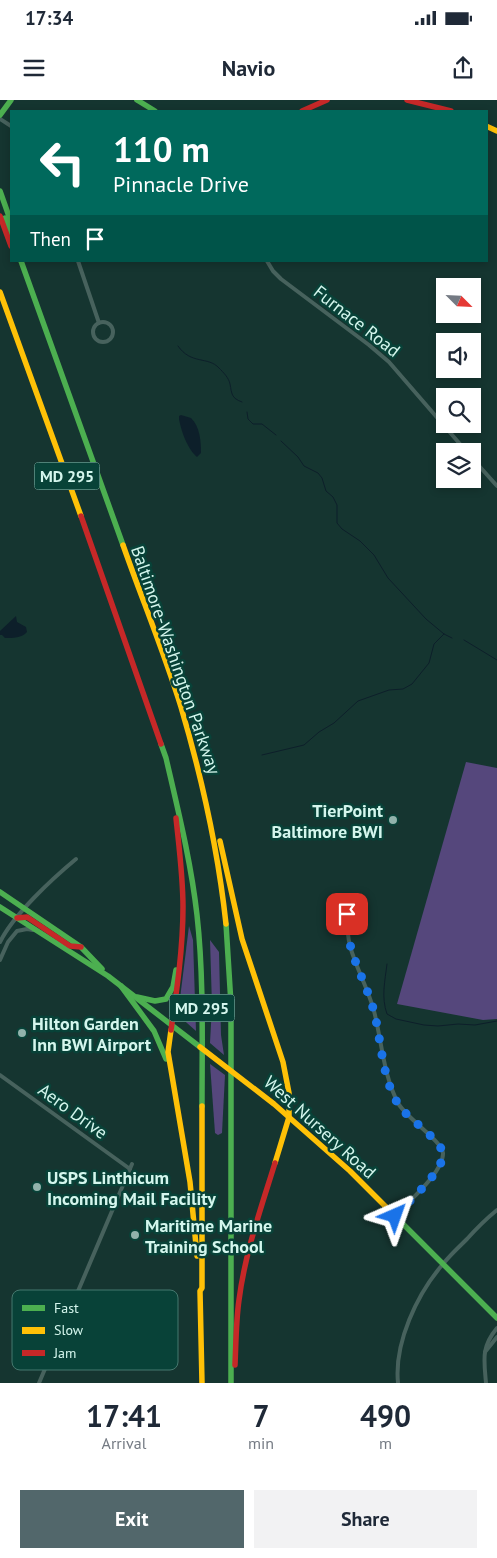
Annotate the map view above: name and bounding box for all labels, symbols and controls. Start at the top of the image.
text: 17:34 [25,6,73,30]
icon: menu [20,54,48,82]
text: Navio [222,54,275,82]
icon: share [449,54,477,82]
text: 110 m [113,126,210,172]
icon: left [30,130,95,195]
text: Pinnacle Drive [113,170,249,198]
icon: arrive [81,225,109,253]
text: Then [30,227,71,251]
north arrow [436,278,481,322]
map controls [436,278,481,488]
street label: Furnace Road [309,280,405,362]
button: sound [436,333,481,378]
button: search [436,388,481,433]
button: layers [436,443,481,488]
road number: MD 295 [34,462,100,490]
street label: Baltimore-Washington Parkway [126,543,226,778]
place label: TierPoint Baltimore BWI [272,799,384,843]
marker: TierPoint Baltimore BWI [387,814,399,826]
pin [326,893,368,935]
icon: arrive [333,900,361,928]
road number: MD 295 [170,994,234,1021]
place label: Hilton Garden Inn BWI Airport [32,1012,152,1056]
marker: Hilton Garden Inn BWI Airport [16,1027,28,1039]
street label: West Nursery Road [259,1071,381,1183]
street label: Aero Drive [34,1078,112,1144]
place label: USPS Linthicum Incoming Mail Facility [47,1166,216,1210]
marker: USPS Linthicum Incoming Mail Facility [31,1181,43,1193]
position arrow [368,1189,420,1241]
place label: Maritime Marine Training School [145,1214,272,1258]
marker: Maritime Marine Training School [129,1229,141,1241]
legend [12,1290,178,1370]
text: Fast [54,1299,79,1317]
text: Slow [54,1321,84,1339]
text: Jam [53,1344,76,1362]
text: 17:41 [86,1396,162,1435]
text: 7 [253,1396,270,1435]
text: 490 [360,1396,411,1435]
text: Arrival [102,1433,146,1453]
text: min [248,1433,274,1453]
text: m [379,1433,392,1453]
button: Exit [20,1490,244,1548]
button: Share [254,1490,477,1548]

